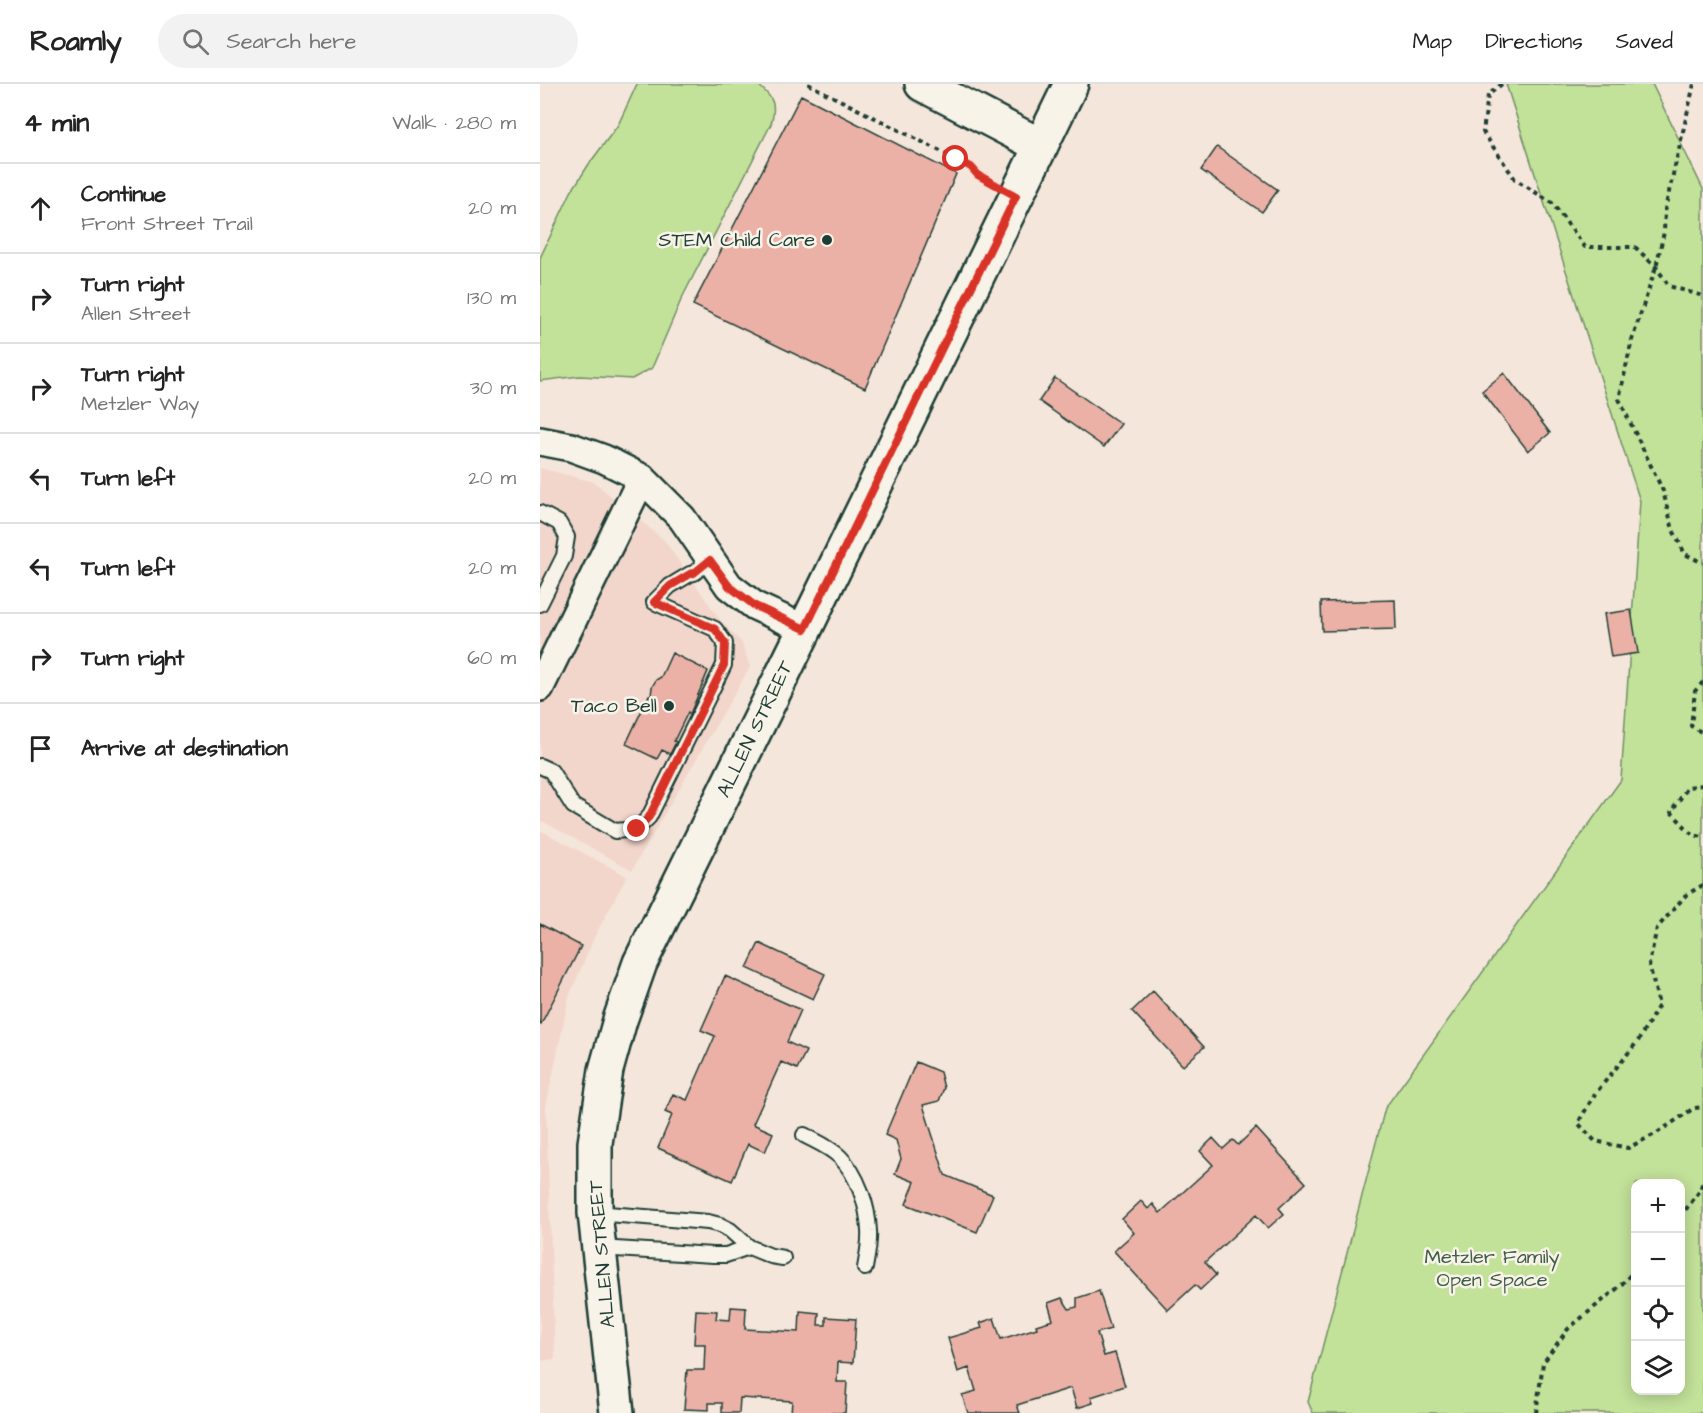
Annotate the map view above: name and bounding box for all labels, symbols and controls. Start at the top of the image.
search box [158,14,578,68]
text: Roamly [30,22,122,61]
icon: search [179,25,212,58]
text: Search here [227,26,356,57]
text: Map [1412,27,1452,56]
text: Directions [1485,27,1583,56]
text: Saved [1616,27,1673,56]
text: 4 min [24,105,89,141]
text: Walk · 280 m [392,109,516,137]
route start [942,145,968,171]
text: Continue [81,179,166,210]
icon: ahead [24,192,57,225]
text: 20 m [468,194,516,222]
text: Front Street Trail [81,210,253,238]
place label: STEM Child Care [659,226,815,254]
marker: STEM Child Care [820,233,834,247]
text: Turn right [81,269,184,300]
icon: right [24,282,57,315]
text: 130 m [467,284,516,312]
text: Allen Street [81,300,191,328]
text: Turn right [81,359,184,390]
icon: right [24,372,57,405]
text: 30 m [470,374,516,402]
text: Metzler Way [81,390,199,418]
icon: left [24,462,57,495]
text: Turn left [81,463,175,494]
text: 20 m [468,464,516,492]
icon: left [24,552,57,585]
text: Turn left [81,553,175,584]
text: 20 m [468,554,516,582]
icon: right [24,642,57,675]
text: Turn right [81,643,184,674]
text: 60 m [467,644,516,672]
street label: ALLEN STREET [710,656,800,802]
place label: Taco Bell [571,692,657,720]
marker: Taco Bell [662,699,676,713]
icon: arrive [24,732,57,765]
text: Arrive at destination [81,733,288,764]
route end [623,815,649,841]
street label: ALLEN STREET [582,1178,622,1329]
map controls [1631,1179,1685,1395]
button: + [1631,1179,1685,1233]
button: − [1631,1233,1685,1287]
park label: Metzler Family Open Space [1424,1243,1560,1294]
button: locate [1631,1287,1685,1341]
button: layers [1631,1341,1685,1395]

